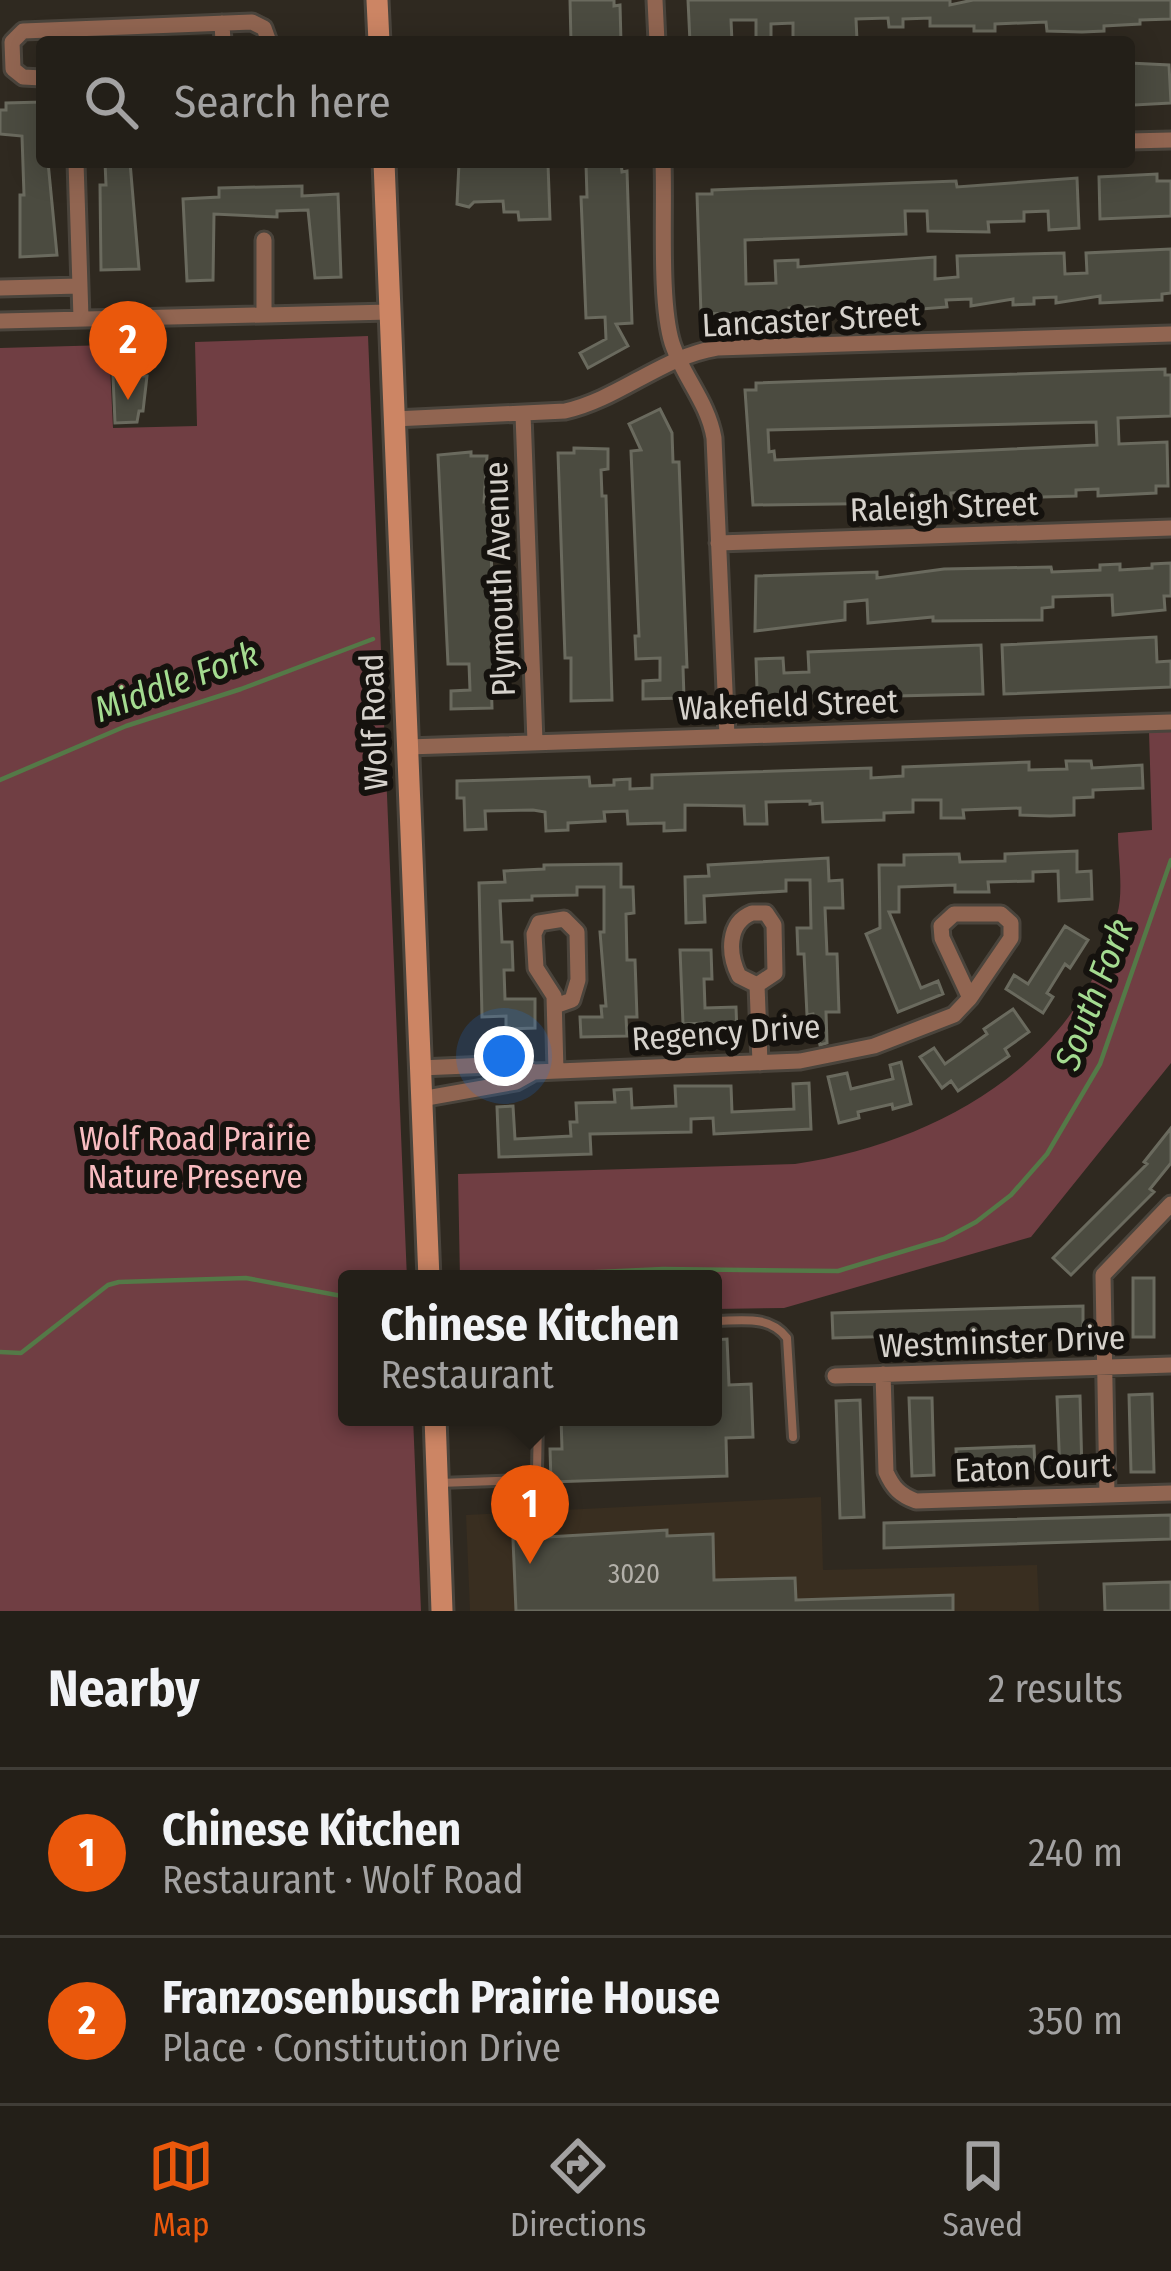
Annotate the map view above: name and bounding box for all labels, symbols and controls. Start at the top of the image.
search box [36,36,1135,168]
icon: search [78,69,144,135]
text: Search here [174,75,391,129]
street label: Lancaster Street [701,294,922,346]
pin: 2 [89,301,167,400]
street label: Plymouth Avenue [476,461,524,697]
street label: Raleigh Street [849,484,1039,530]
water label: Middle Fork [88,632,264,732]
street label: Wolf Road [352,653,396,791]
street label: Wakefield Street [677,681,899,729]
water label: South Fork [1045,913,1143,1077]
street label: Regency Drive [630,1006,822,1060]
your location [474,1026,534,1086]
park label: Wolf Road Prairie Nature Preserve [79,1119,311,1197]
popup [338,1270,722,1426]
text: Chinese Kitchen [380,1298,680,1352]
street label: Westminster Drive [878,1318,1126,1366]
text: Restaurant [380,1352,554,1398]
street label: Eaton Court [954,1445,1112,1491]
pin: 1 [491,1465,569,1564]
house number: 3020 [608,1558,660,1590]
text: Nearby [48,1658,200,1720]
text: 2 results [988,1666,1123,1712]
text: Chinese Kitchen [162,1803,461,1857]
text: 1 [79,1830,95,1876]
text: 240 m [1028,1830,1123,1876]
text: Restaurant · Wolf Road [162,1857,524,1903]
text: Franzosenbusch Prairie House [162,1971,720,2025]
text: 2 [78,1998,96,2044]
text: 350 m [1028,1998,1123,2044]
text: Place · Constitution Drive [162,2025,561,2071]
tab: Map [148,2133,214,2245]
tab: Directions [510,2133,646,2245]
tab: Saved [942,2133,1023,2245]

